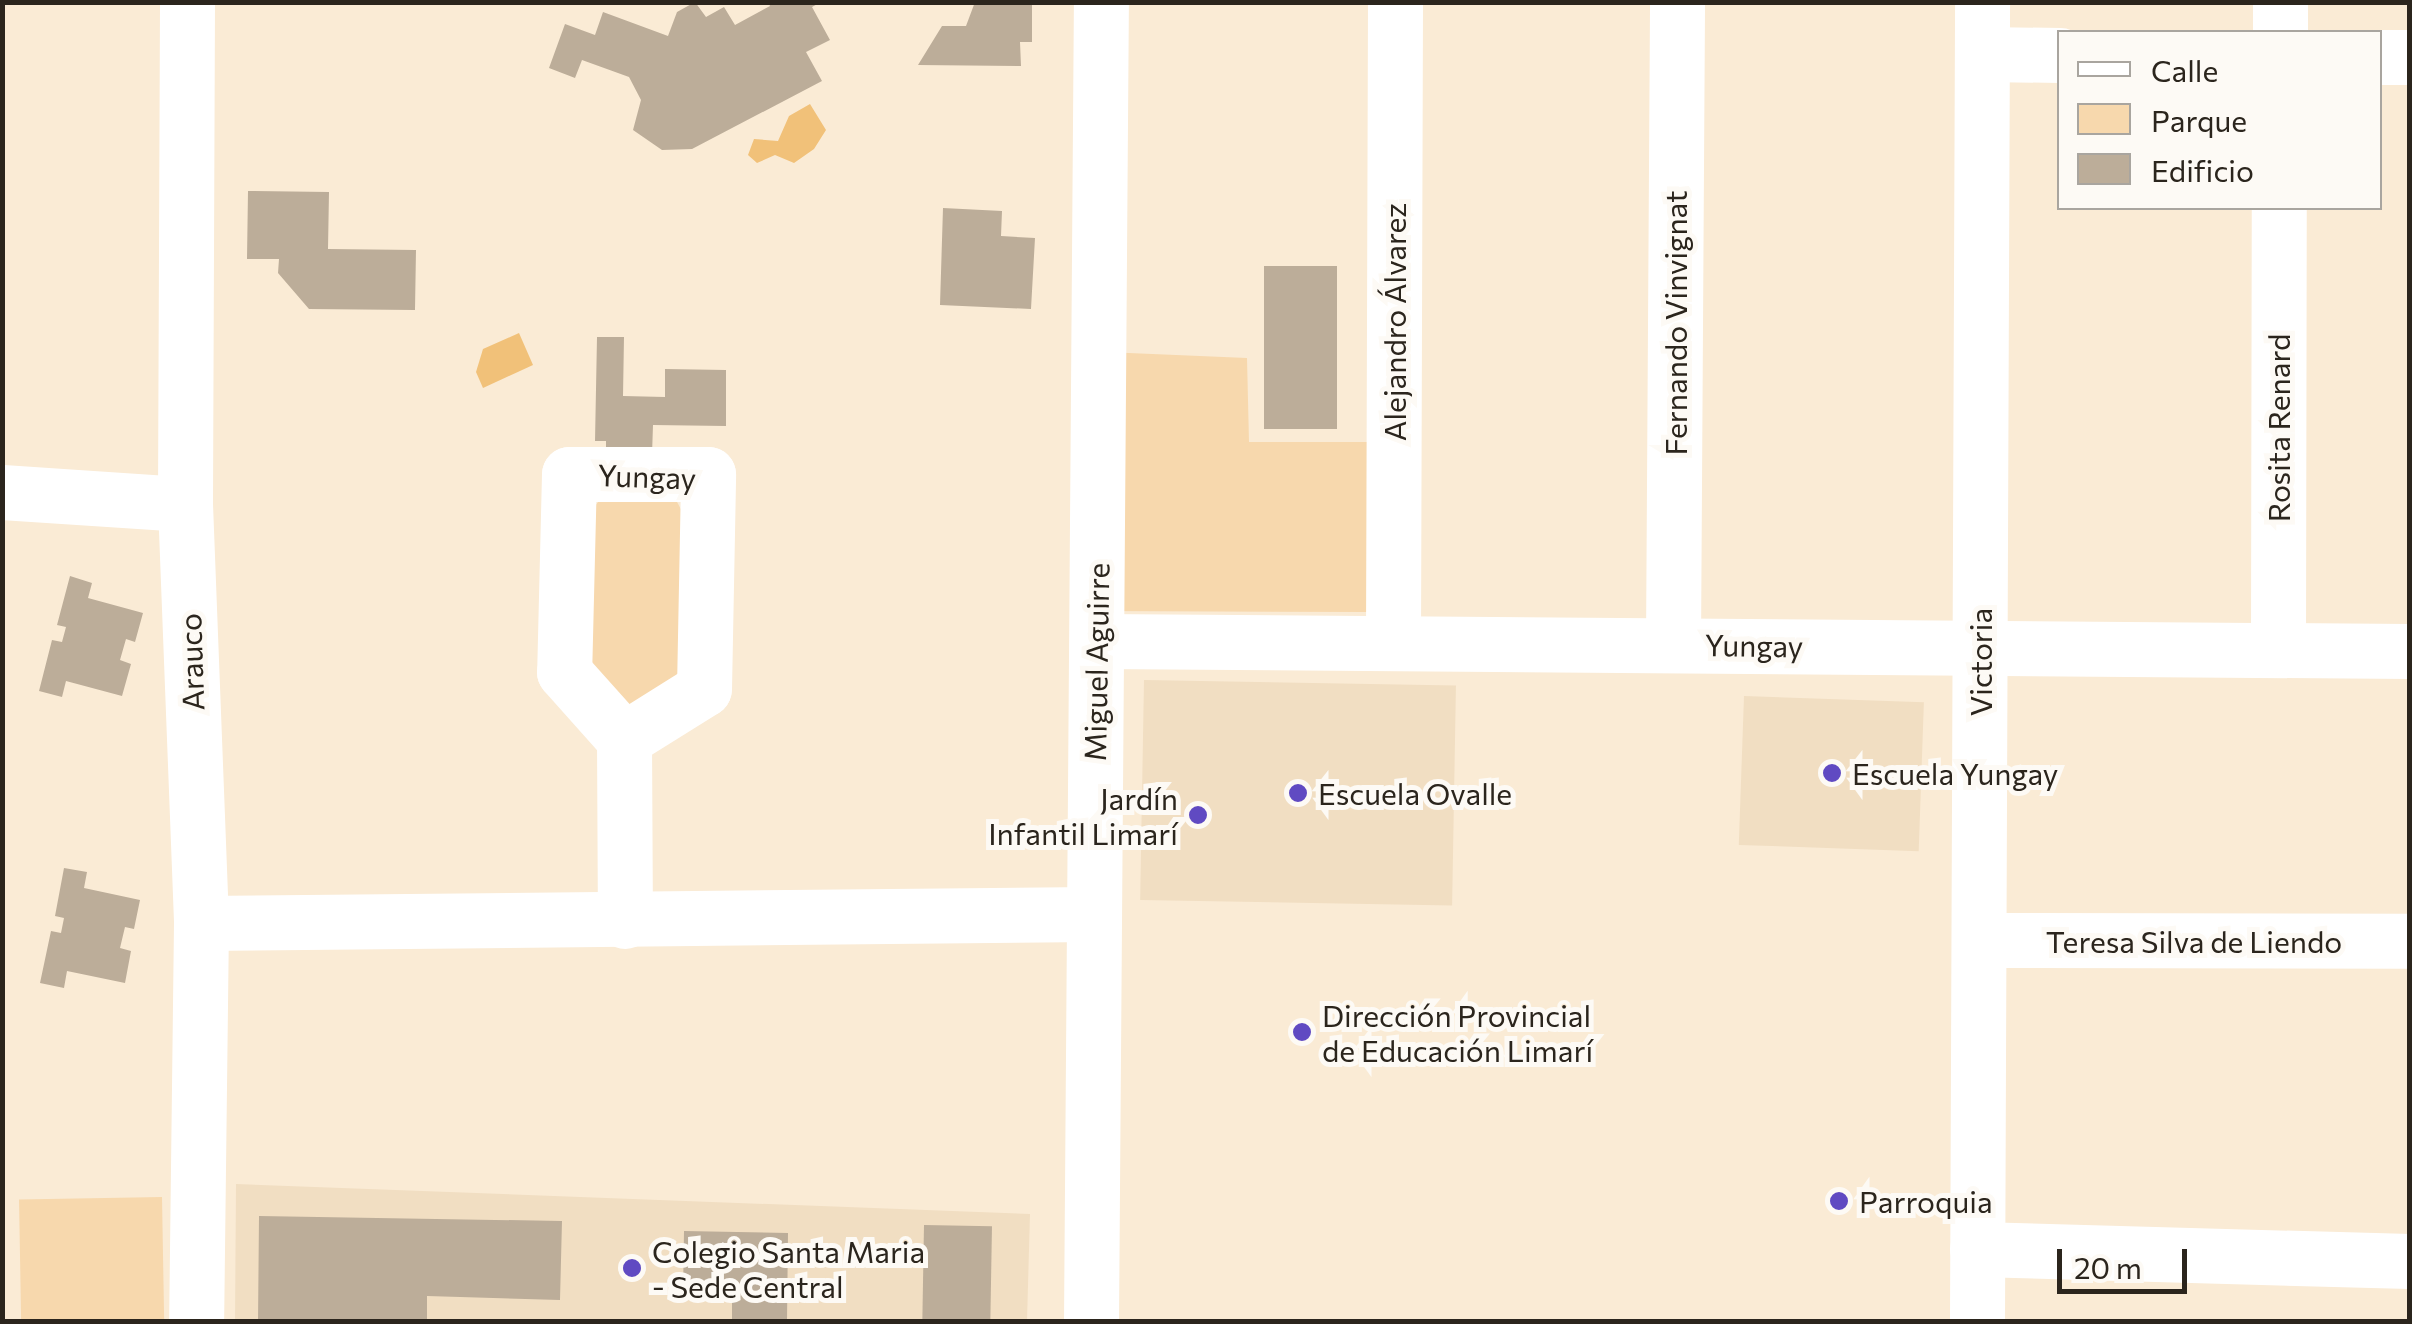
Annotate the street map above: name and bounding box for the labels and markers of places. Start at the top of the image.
place label: Escuela Yungay [1852,755,2058,791]
marker: Escuela Yungay [1821,762,1843,784]
place label: Escuela Ovalle [1318,775,1512,811]
place label: Jardín Infantil Limarí [988,780,1178,850]
marker: Escuela Ovalle [1287,782,1309,804]
marker: Jardín Infantil Limarí [1187,804,1209,826]
place label: Dirección Provincial de Educación Limarí [1322,997,1593,1068]
marker: Dirección Provincial de Educación Limarí [1291,1021,1313,1043]
place label: Parroquia [1859,1183,1993,1219]
marker: Parroquia [1828,1190,1850,1212]
place label: Colegio Santa Maria - Sede Central [652,1233,925,1304]
marker: Colegio Santa Maria - Sede Central [621,1257,643,1279]

